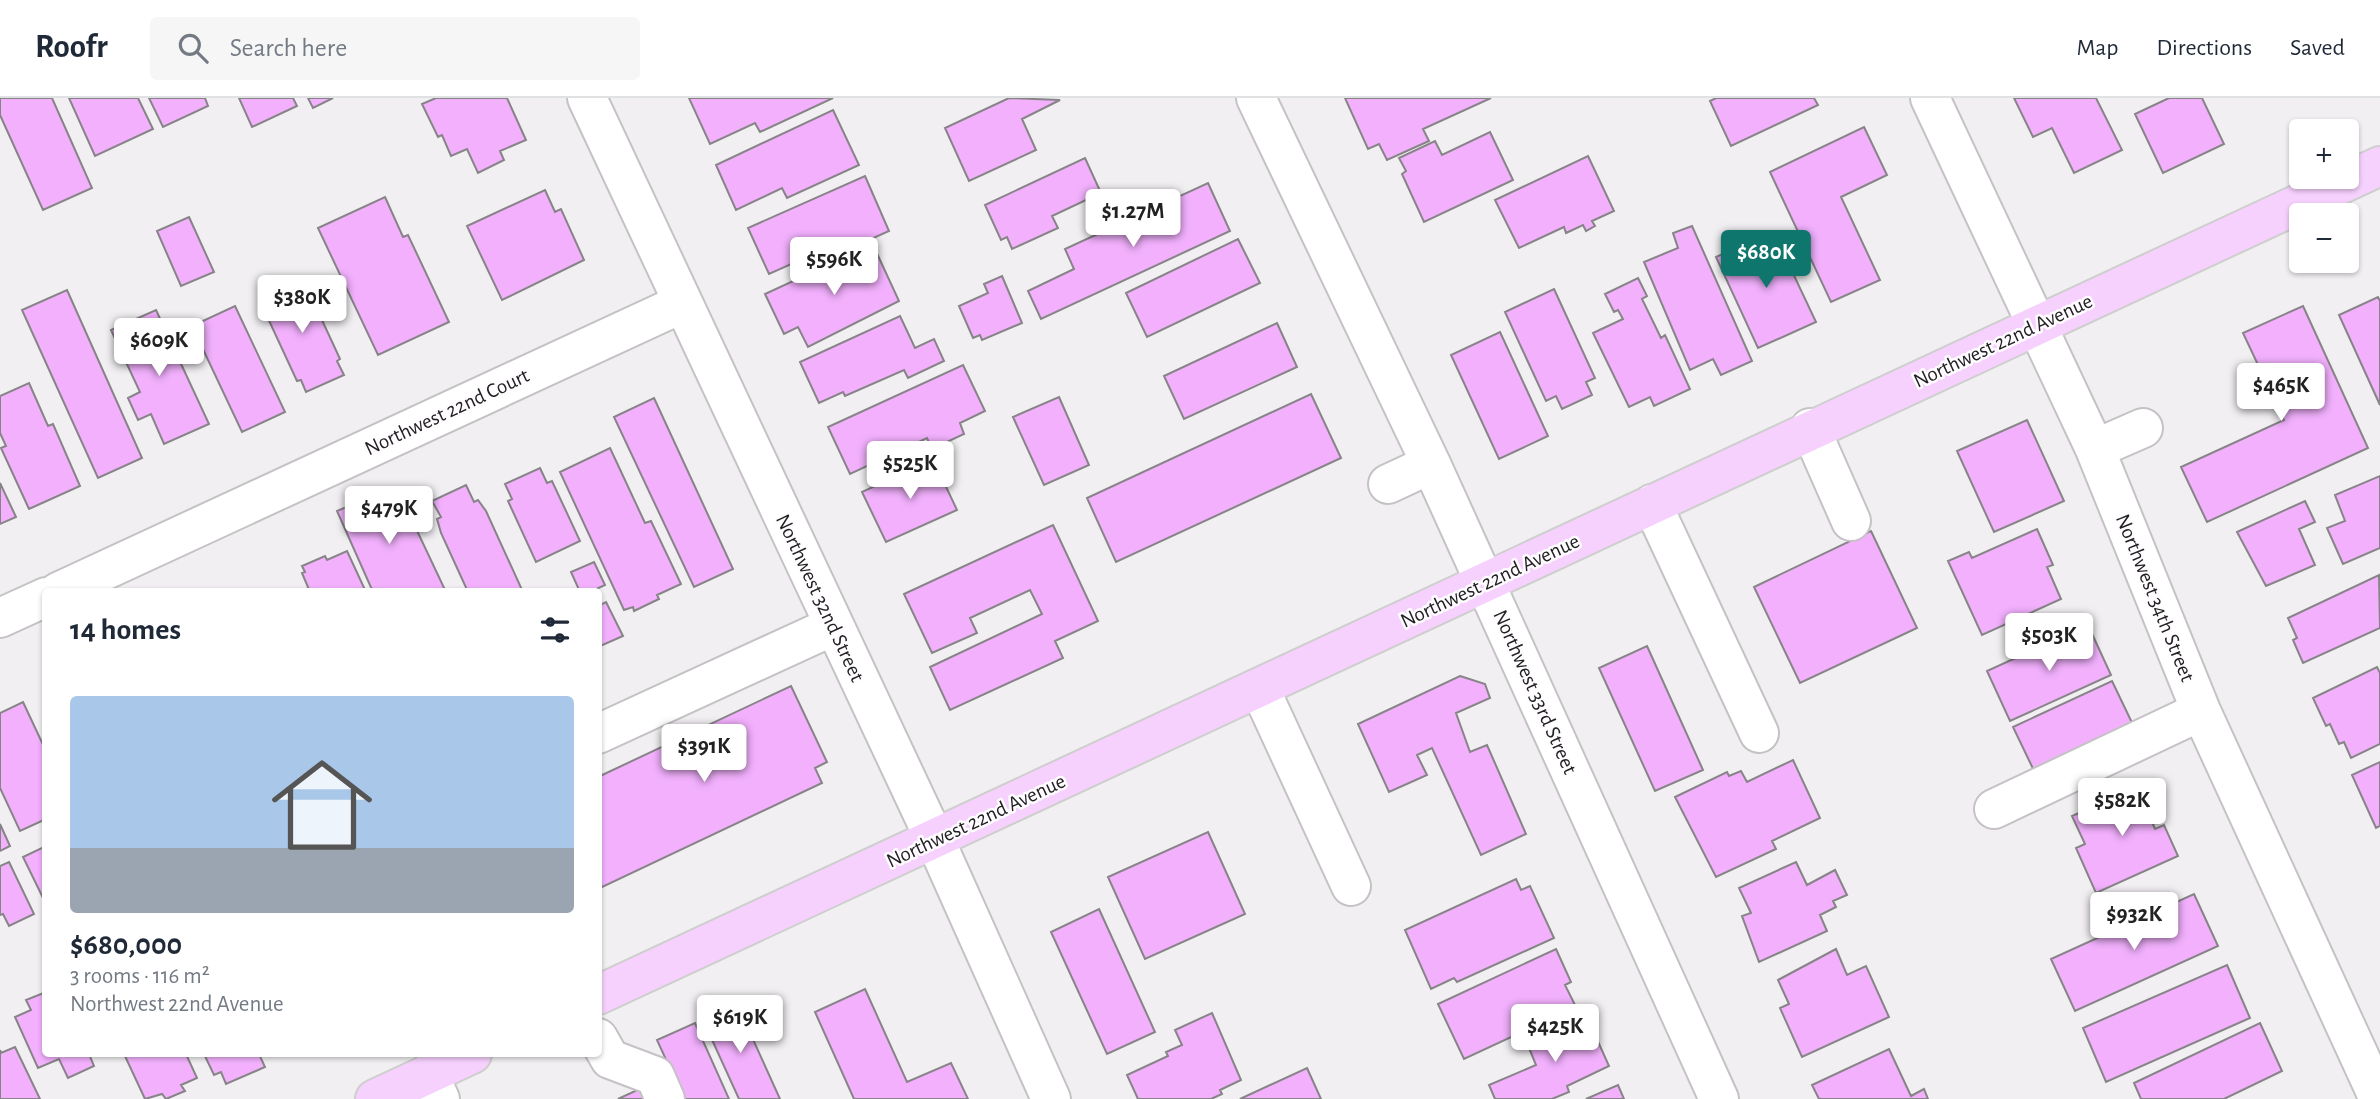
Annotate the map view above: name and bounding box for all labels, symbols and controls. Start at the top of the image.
search box [150,17,640,80]
icon: search [174,29,212,67]
text: Roofr [35,31,108,64]
text: Search here [230,35,347,61]
text: Map [2076,36,2118,60]
text: Directions [2156,36,2252,60]
text: Saved [2290,36,2345,60]
map controls [2289,119,2359,273]
button: + [2289,119,2359,189]
pin: $1.27M [1076,190,1190,249]
text: $1.27M [1102,200,1165,223]
button: − [2289,203,2359,273]
pin: $680K [1717,230,1815,290]
pin: $596K [785,238,883,297]
text: $680K [1737,241,1795,264]
text: $596K [806,248,862,271]
pin: $380K [253,275,351,335]
text: $380K [273,286,331,309]
street label: Northwest 22nd Avenue [1910,290,2096,392]
pin: $609K [110,318,208,378]
text: $609K [130,329,188,352]
pin: $465K [2232,364,2330,423]
street label: Northwest 22nd Court [362,365,533,459]
text: $465K [2253,374,2309,397]
pin: $525K [861,442,959,501]
text: $525K [883,452,937,475]
pin: $479K [340,486,438,546]
text: $479K [361,497,417,520]
street label: Northwest 32nd Street [772,511,868,685]
street label: Northwest 34th Street [2112,511,2198,685]
street label: Northwest 22nd Avenue [1397,530,1583,632]
street label: Northwest 33rd Street [1489,607,1581,778]
icon: filters [536,611,574,649]
pin: $503K [2000,614,2098,673]
text: 14 homes [70,615,181,645]
text: $503K [2021,624,2077,647]
pin: $391K [655,724,753,784]
text: $391K [677,735,731,758]
icon: home [259,742,385,868]
street label: Northwest 22nd Avenue [883,770,1069,872]
pin: $582K [2073,778,2171,838]
text: $582K [2094,789,2150,812]
pin: $932K [2085,892,2183,952]
text: $932K [2106,903,2162,926]
text: $680,000 [70,930,182,960]
text: 3 rooms · 116 m² [70,965,210,988]
text: Northwest 22nd Avenue [70,993,284,1016]
pin: $619K [691,996,789,1055]
pin: $425K [1506,1004,1604,1064]
text: $619K [713,1006,767,1029]
text: $425K [1527,1015,1583,1038]

